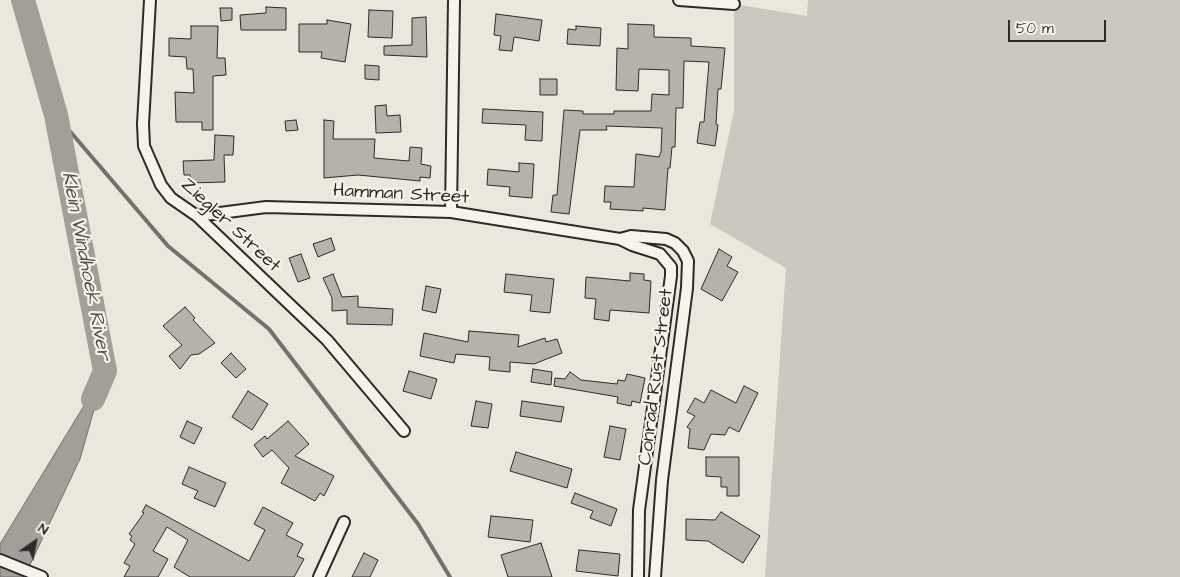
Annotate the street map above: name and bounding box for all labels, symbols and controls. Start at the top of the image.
scale bar [1010,10,1108,42]
text: 50 m [1016,18,1054,39]
water label: Klein Windhoek River [55,170,115,362]
street label: Ziegler Street [175,174,285,278]
street label: Hamman Street [332,180,470,210]
street label: Conrad Rust Street [635,287,679,467]
north arrow [10,517,60,567]
text: N [34,519,52,540]

